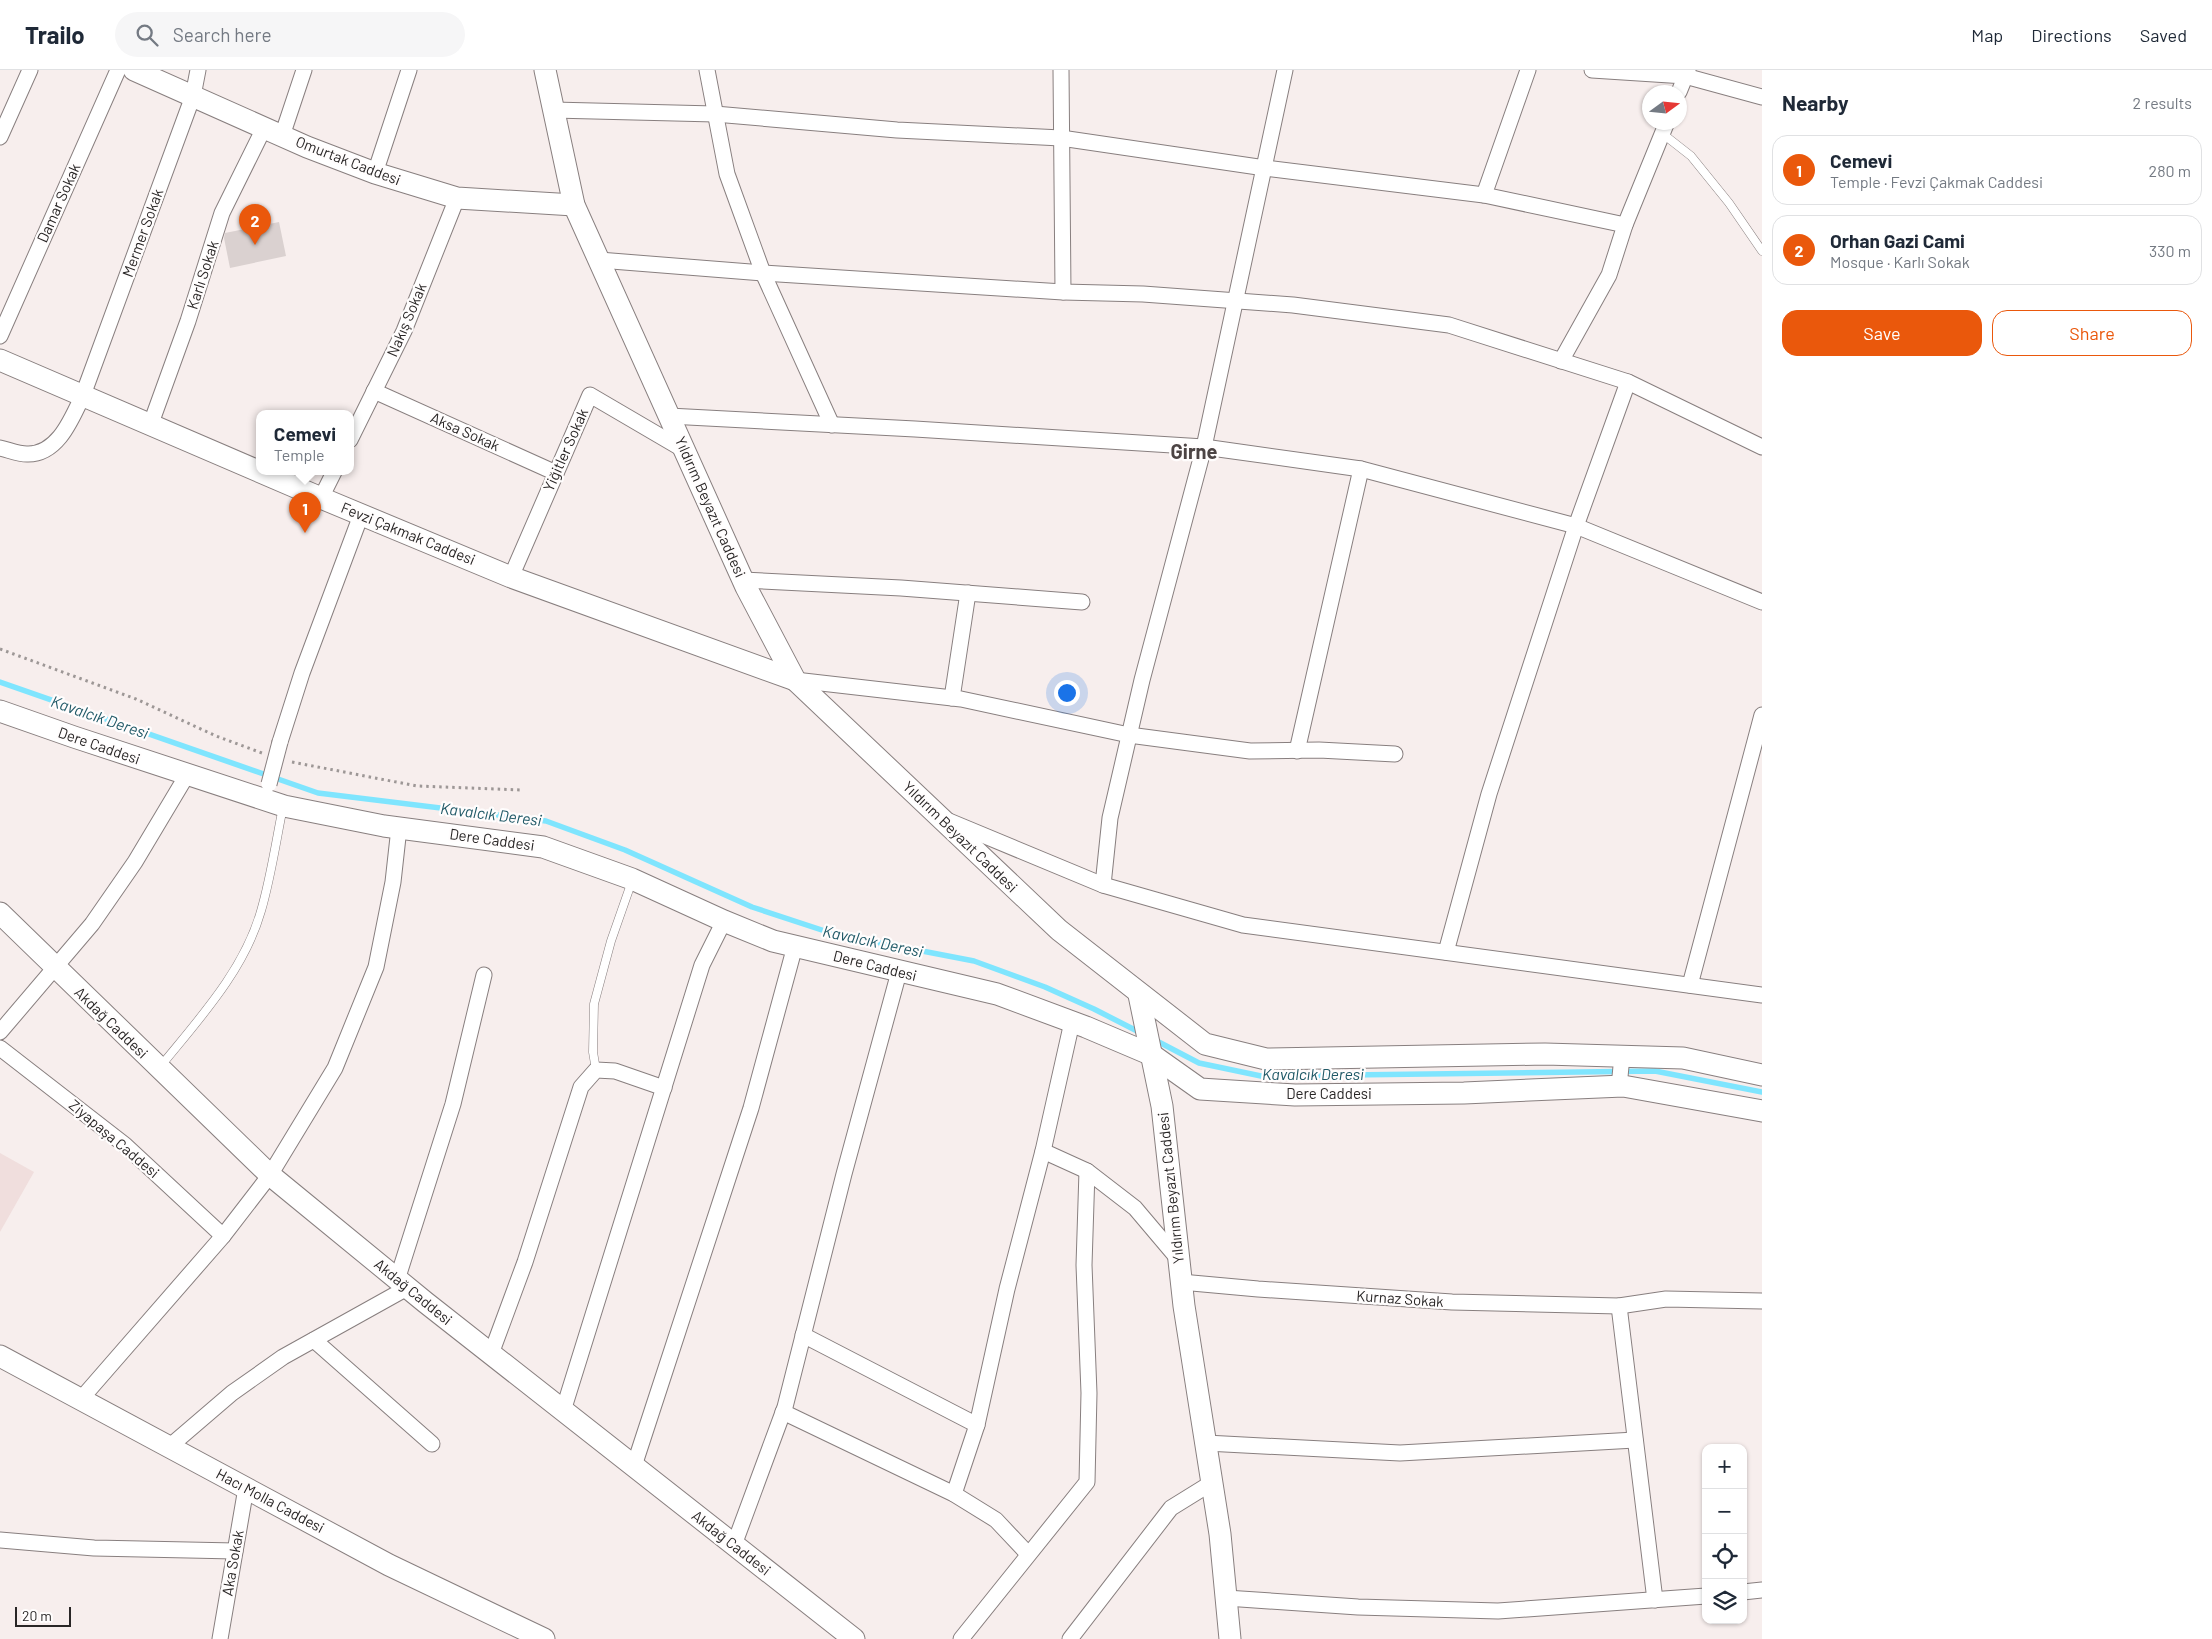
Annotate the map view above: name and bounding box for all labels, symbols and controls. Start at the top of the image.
search box [115,12,465,57]
text: Trailo [25,20,85,49]
icon: search [133,21,161,49]
text: Search here [173,23,272,46]
text: Map [1971,24,2003,46]
text: Directions [2031,24,2112,46]
text: Saved [2140,24,2187,46]
north arrow [1642,85,1687,130]
text: Nearby [1782,90,1848,115]
text: 2 results [2133,93,2192,112]
street label: Omurtak Caddesi [293,132,403,188]
text: Cemevi [1830,149,1892,172]
street label: Damar Sokak [33,160,84,245]
text: 1 [1796,161,1802,180]
text: 280 m [2149,161,2191,180]
text: Temple · Fevzi Çakmak Caddesi [1830,172,2043,191]
street label: Mermer Sokak [118,186,166,279]
pin: 2 [239,204,271,245]
text: Orhan Gazi Cami [1830,229,1965,252]
street label: Karlı Sokak [182,237,222,311]
text: 2 [1795,241,1803,260]
text: 330 m [2149,241,2191,260]
text: Mosque · Karlı Sokak [1830,252,1970,271]
street label: Nakış Sokak [383,280,430,359]
button: Save [1782,310,1982,356]
button: Share [1992,310,2192,356]
street label: Yiğitler Sokak [539,405,592,494]
street label: Aksa Sokak [428,408,503,455]
popup [256,410,354,475]
text: Cemevi [274,422,336,445]
street label: Yıldırım Beyazıt Caddesi [672,433,750,580]
district label: Girne [1171,439,1217,463]
text: Temple [274,445,325,464]
pin: 1 [289,492,321,533]
street label: Fevzi Çakmak Caddesi [339,498,478,568]
your location [1054,680,1080,706]
water label: Kavalcık Deresi [49,691,152,742]
street label: Dere Caddesi [56,723,143,767]
street label: Yıldırım Beyazıt Caddesi [900,777,1022,896]
water label: Kavalcık Deresi [439,798,543,829]
street label: Dere Caddesi [449,824,536,854]
water label: Kavalcık Deresi [821,921,925,960]
street label: Dere Caddesi [832,946,919,984]
street label: Akdağ Caddesi [71,983,152,1062]
water label: Kavalcık Deresi [1262,1064,1364,1083]
street label: Dere Caddesi [1286,1084,1372,1102]
street label: Ziyapaşa Caddesi [66,1095,163,1181]
street label: Yıldırım Beyazıt Caddesi [1153,1111,1187,1265]
street label: Akdağ Caddesi [371,1254,456,1328]
street label: Kurnaz Sokak [1356,1286,1445,1310]
map controls [1702,1444,1747,1624]
button: + [1702,1444,1747,1489]
street label: Hacı Molla Caddesi [213,1464,328,1536]
button: − [1702,1489,1747,1534]
street label: Akdağ Caddesi [689,1506,775,1579]
street label: Aka Sokak [217,1528,247,1597]
button: locate [1702,1534,1747,1579]
button: layers [1702,1579,1747,1624]
scale bar [15,1604,71,1627]
text: 20 m [22,1607,52,1624]

